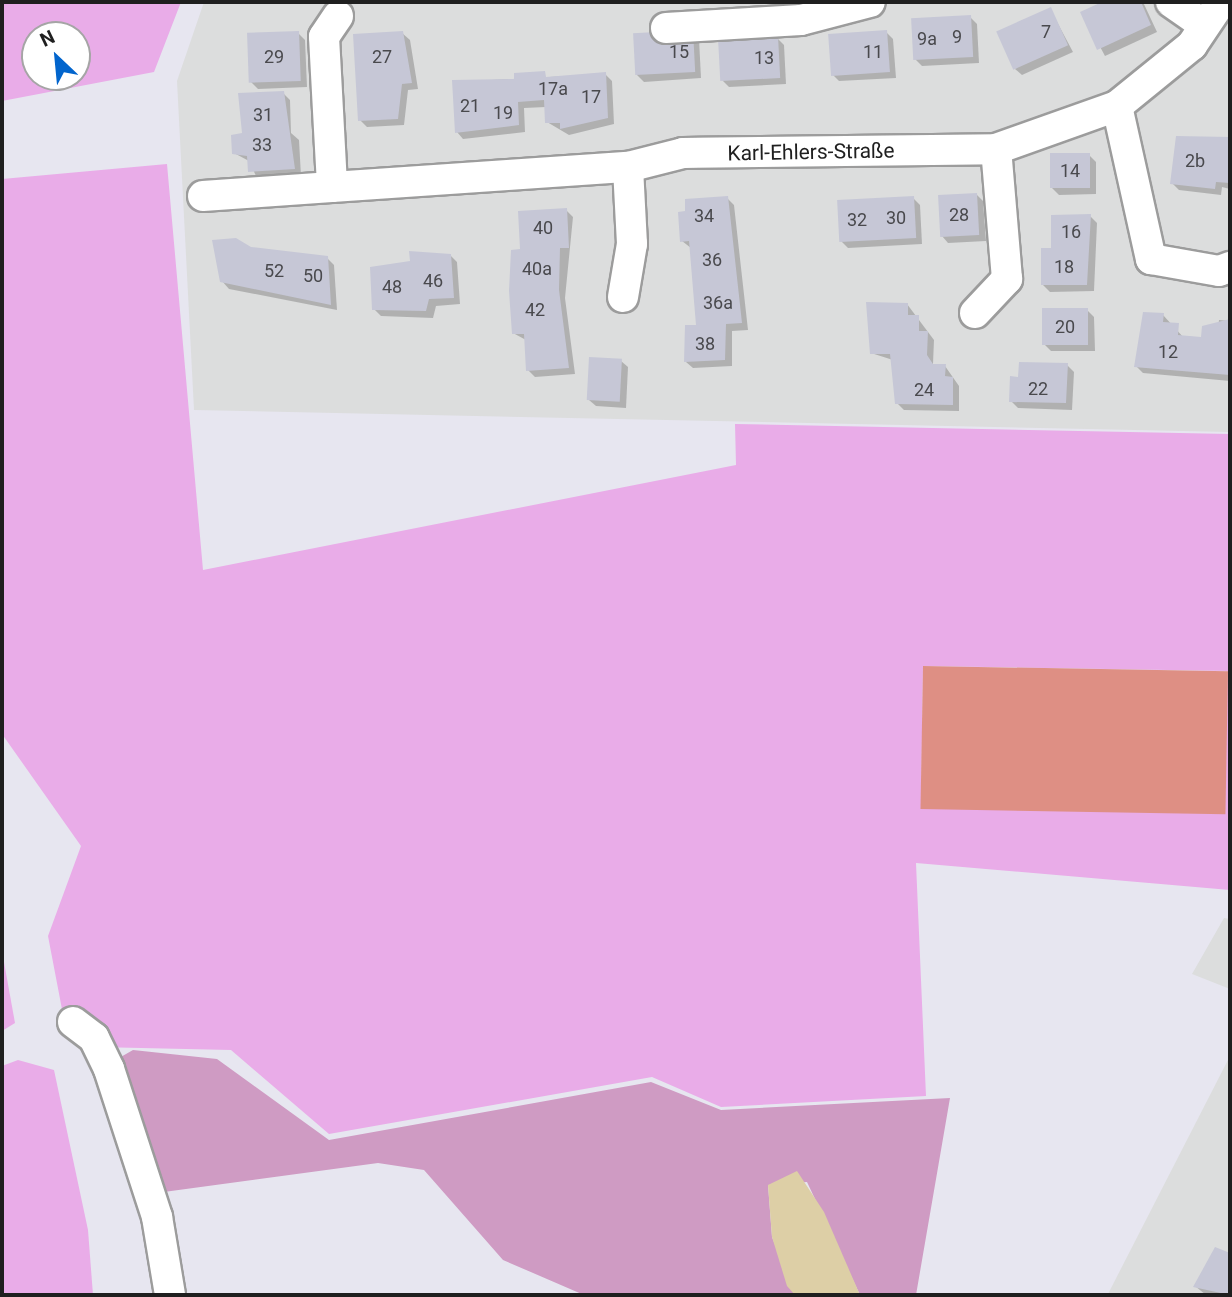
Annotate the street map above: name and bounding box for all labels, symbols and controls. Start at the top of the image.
north arrow [21,21,91,91]
house number: 7 [1041,21,1051,43]
text: N [36,25,59,52]
house number: 9 [952,26,962,48]
house number: 9a [917,28,937,50]
house number: 15 [669,41,689,63]
house number: 11 [863,41,883,63]
house number: 29 [264,46,284,68]
house number: 27 [372,46,392,68]
house number: 13 [754,47,774,69]
house number: 17a [538,78,568,100]
house number: 17 [581,86,601,108]
house number: 21 [460,95,480,117]
house number: 19 [493,102,513,124]
house number: 31 [253,104,273,126]
house number: 33 [252,134,272,156]
street label: Karl-Ehlers-Straße [727,138,895,166]
house number: 2b [1185,150,1205,172]
house number: 14 [1060,160,1080,182]
house number: 28 [949,204,969,226]
house number: 34 [694,205,714,227]
house number: 30 [886,207,906,229]
house number: 32 [847,209,867,231]
house number: 40 [533,217,553,239]
house number: 16 [1061,221,1081,243]
house number: 36 [702,249,722,271]
house number: 18 [1054,256,1074,278]
house number: 40a [522,258,552,280]
house number: 52 [264,260,284,282]
house number: 50 [303,265,323,287]
house number: 46 [423,270,443,292]
house number: 48 [382,276,402,298]
house number: 36a [703,292,733,314]
house number: 42 [525,299,545,321]
house number: 20 [1055,316,1075,338]
house number: 38 [695,333,715,355]
house number: 12 [1158,341,1178,363]
house number: 22 [1028,378,1048,400]
house number: 24 [914,379,934,401]

